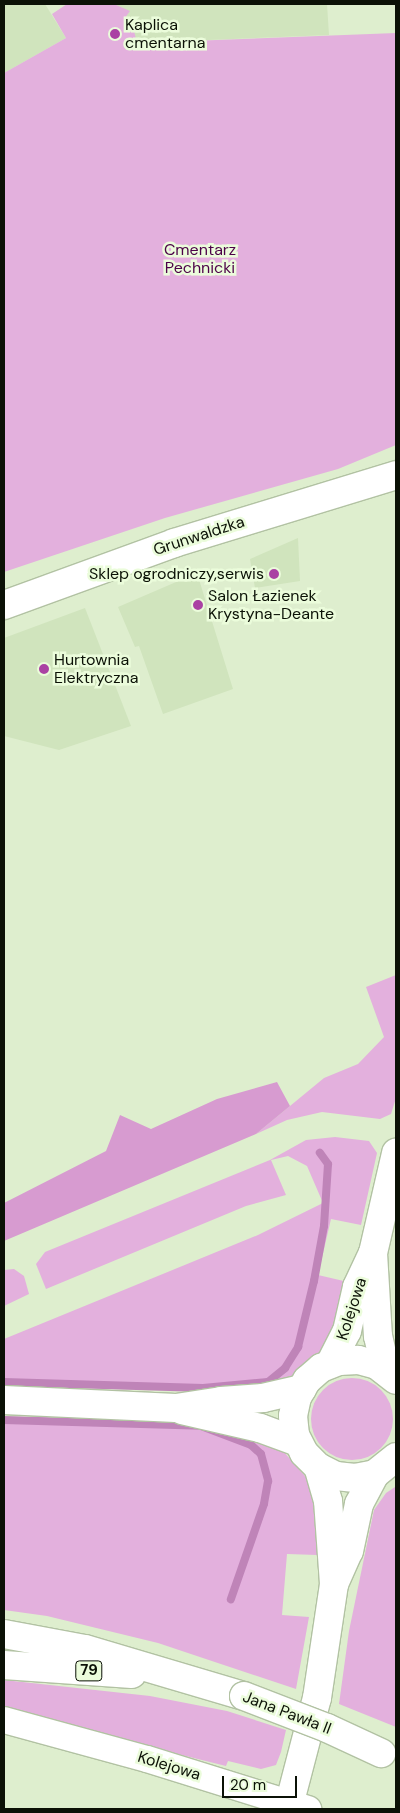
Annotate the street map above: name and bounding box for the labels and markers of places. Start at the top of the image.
place label: Kaplica cmentarna [125,15,205,53]
marker: Kaplica cmentarna [109,28,121,40]
place label: Sklep ogrodniczy,serwis [89,564,264,584]
marker: Sklep ogrodniczy,serwis [268,568,280,580]
place label: Salon Łazienek Krystyna-Deante [208,586,334,624]
marker: Salon Łazienek Krystyna-Deante [192,599,204,611]
place label: Hurtownia Elektryczna [54,650,138,688]
marker: Hurtownia Elektryczna [38,663,50,675]

